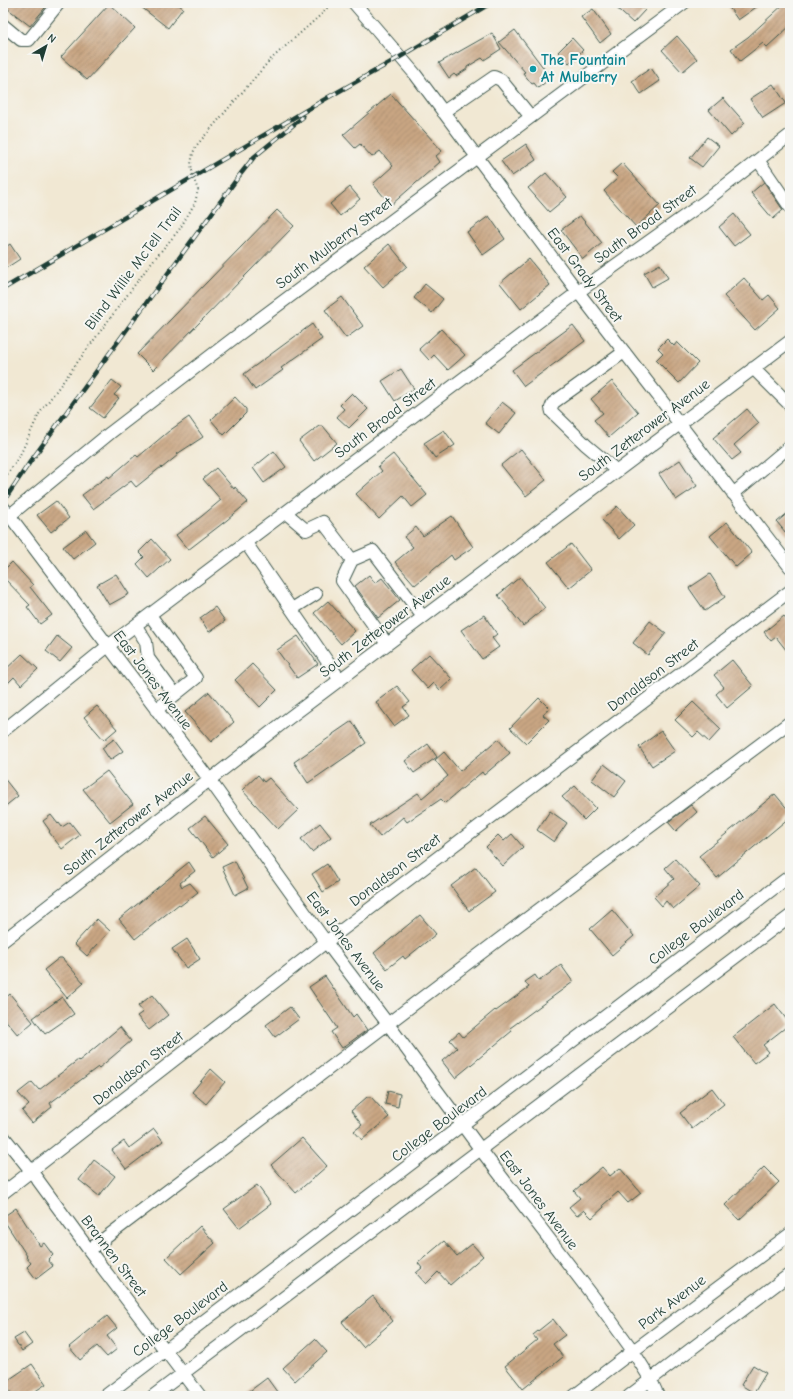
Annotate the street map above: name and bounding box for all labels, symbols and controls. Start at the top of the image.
north arrow [26,26,66,66]
text: N [45,31,59,46]
place label: The Fountain At Mulberry [541,51,626,86]
marker: The Fountain At Mulberry [528,64,538,74]
street label: South Broad Street [590,180,700,267]
street label: South Mulberry Street [272,193,396,293]
street label: Blind Willie McTell Trail [81,203,185,333]
street label: East Grady Street [544,224,627,326]
street label: South Broad Street [331,374,440,462]
street label: South Zetterower Avenue [575,375,713,485]
street label: South Zetterower Avenue [316,571,454,681]
street label: East Jones Avenue [110,627,197,734]
street label: Donaldson Street [604,634,703,715]
street label: South Zetterower Avenue [60,767,197,879]
street label: Donaldson Street [346,829,445,910]
street label: College Boulevard [645,885,747,969]
street label: East Jones Avenue [303,888,390,995]
street label: Donaldson Street [89,1027,187,1109]
street label: College Boulevard [388,1082,490,1166]
street label: East Jones Avenue [496,1147,583,1254]
street label: Brannen Street [77,1212,151,1301]
street label: Park Avenue [635,1271,710,1333]
street label: College Boulevard [129,1277,231,1361]

